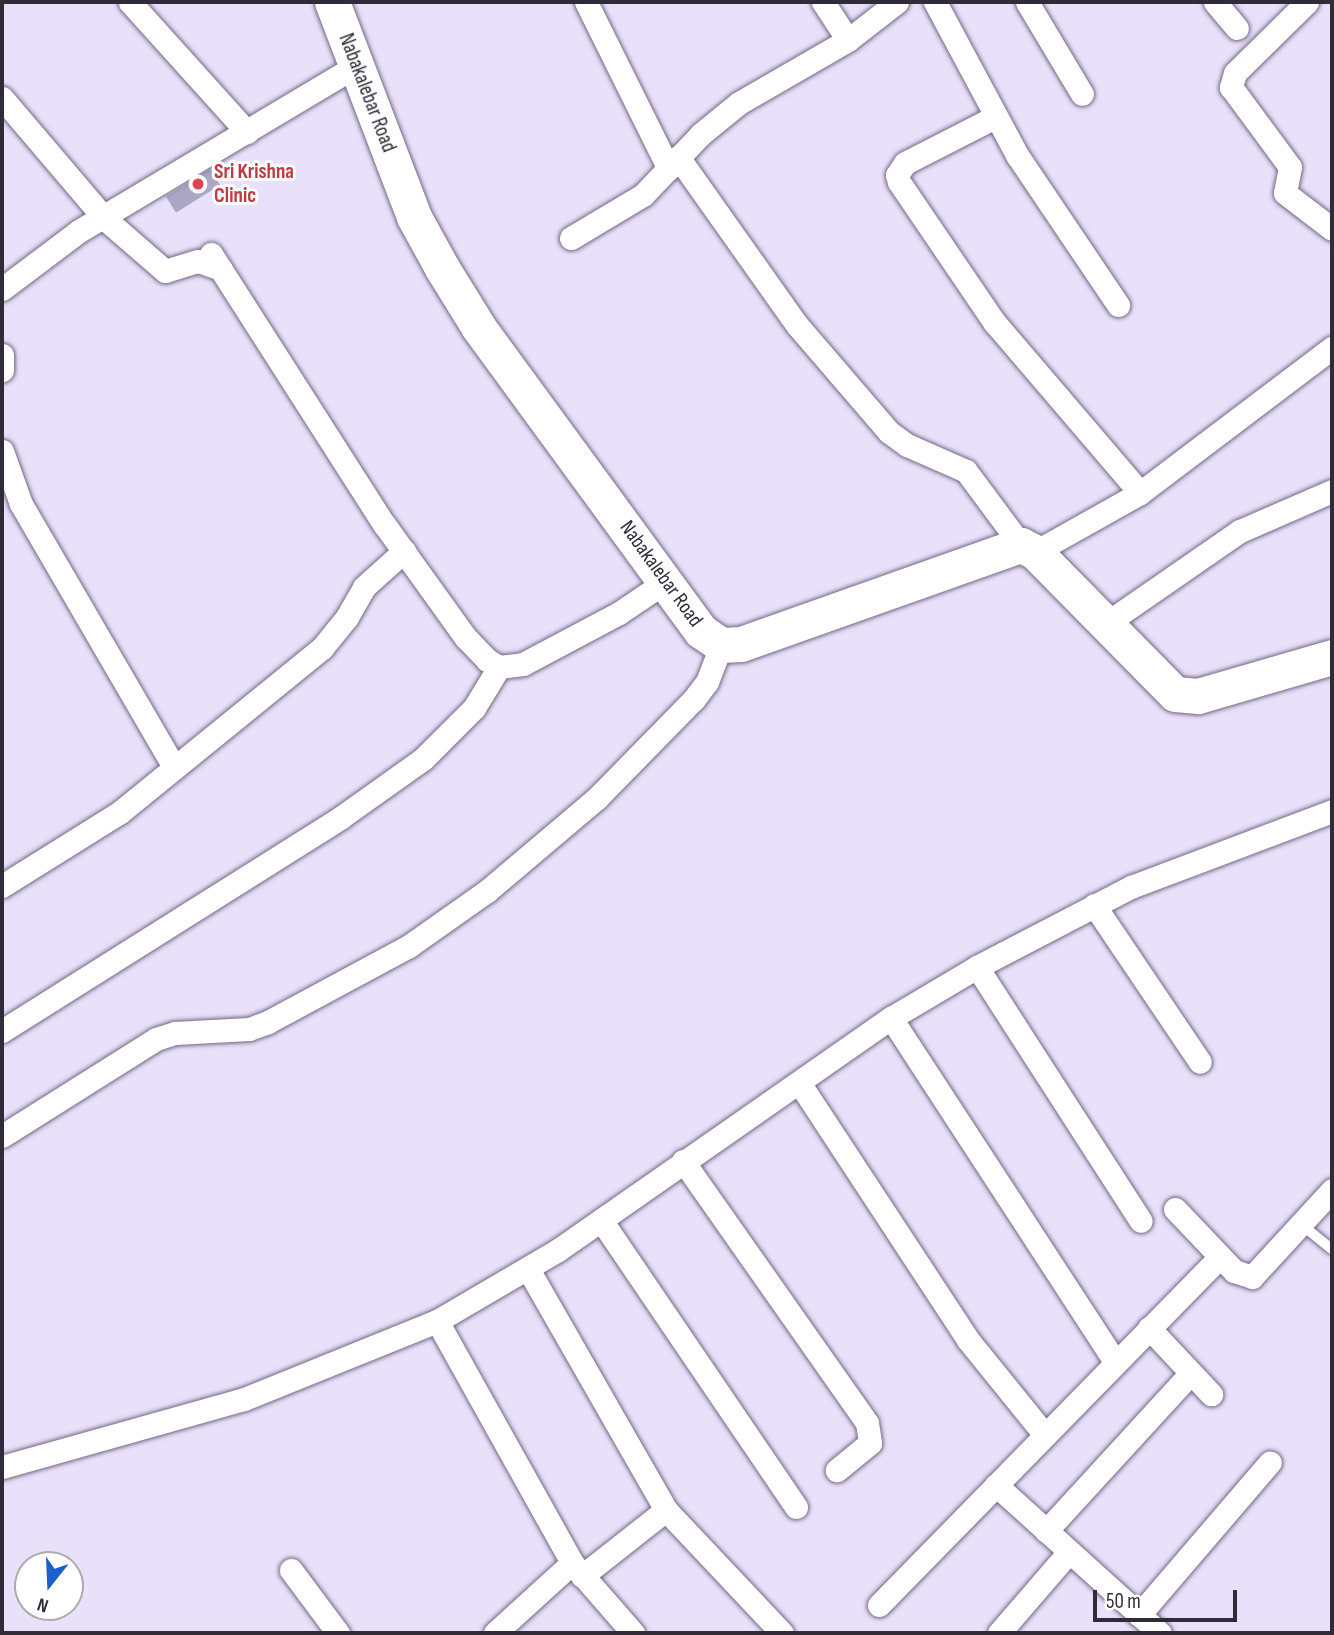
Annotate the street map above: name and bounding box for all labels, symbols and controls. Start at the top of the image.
street label: Nabakalebar Road [333,30,401,156]
place label: Sri Krishna Clinic [214,159,294,209]
marker: Sri Krishna Clinic [188,174,208,194]
street label: Nabakalebar Road [614,516,708,632]
north arrow [14,1551,84,1621]
scale bar [1096,1576,1240,1620]
text: 50 m [1106,1589,1141,1614]
text: N [35,1592,51,1617]

